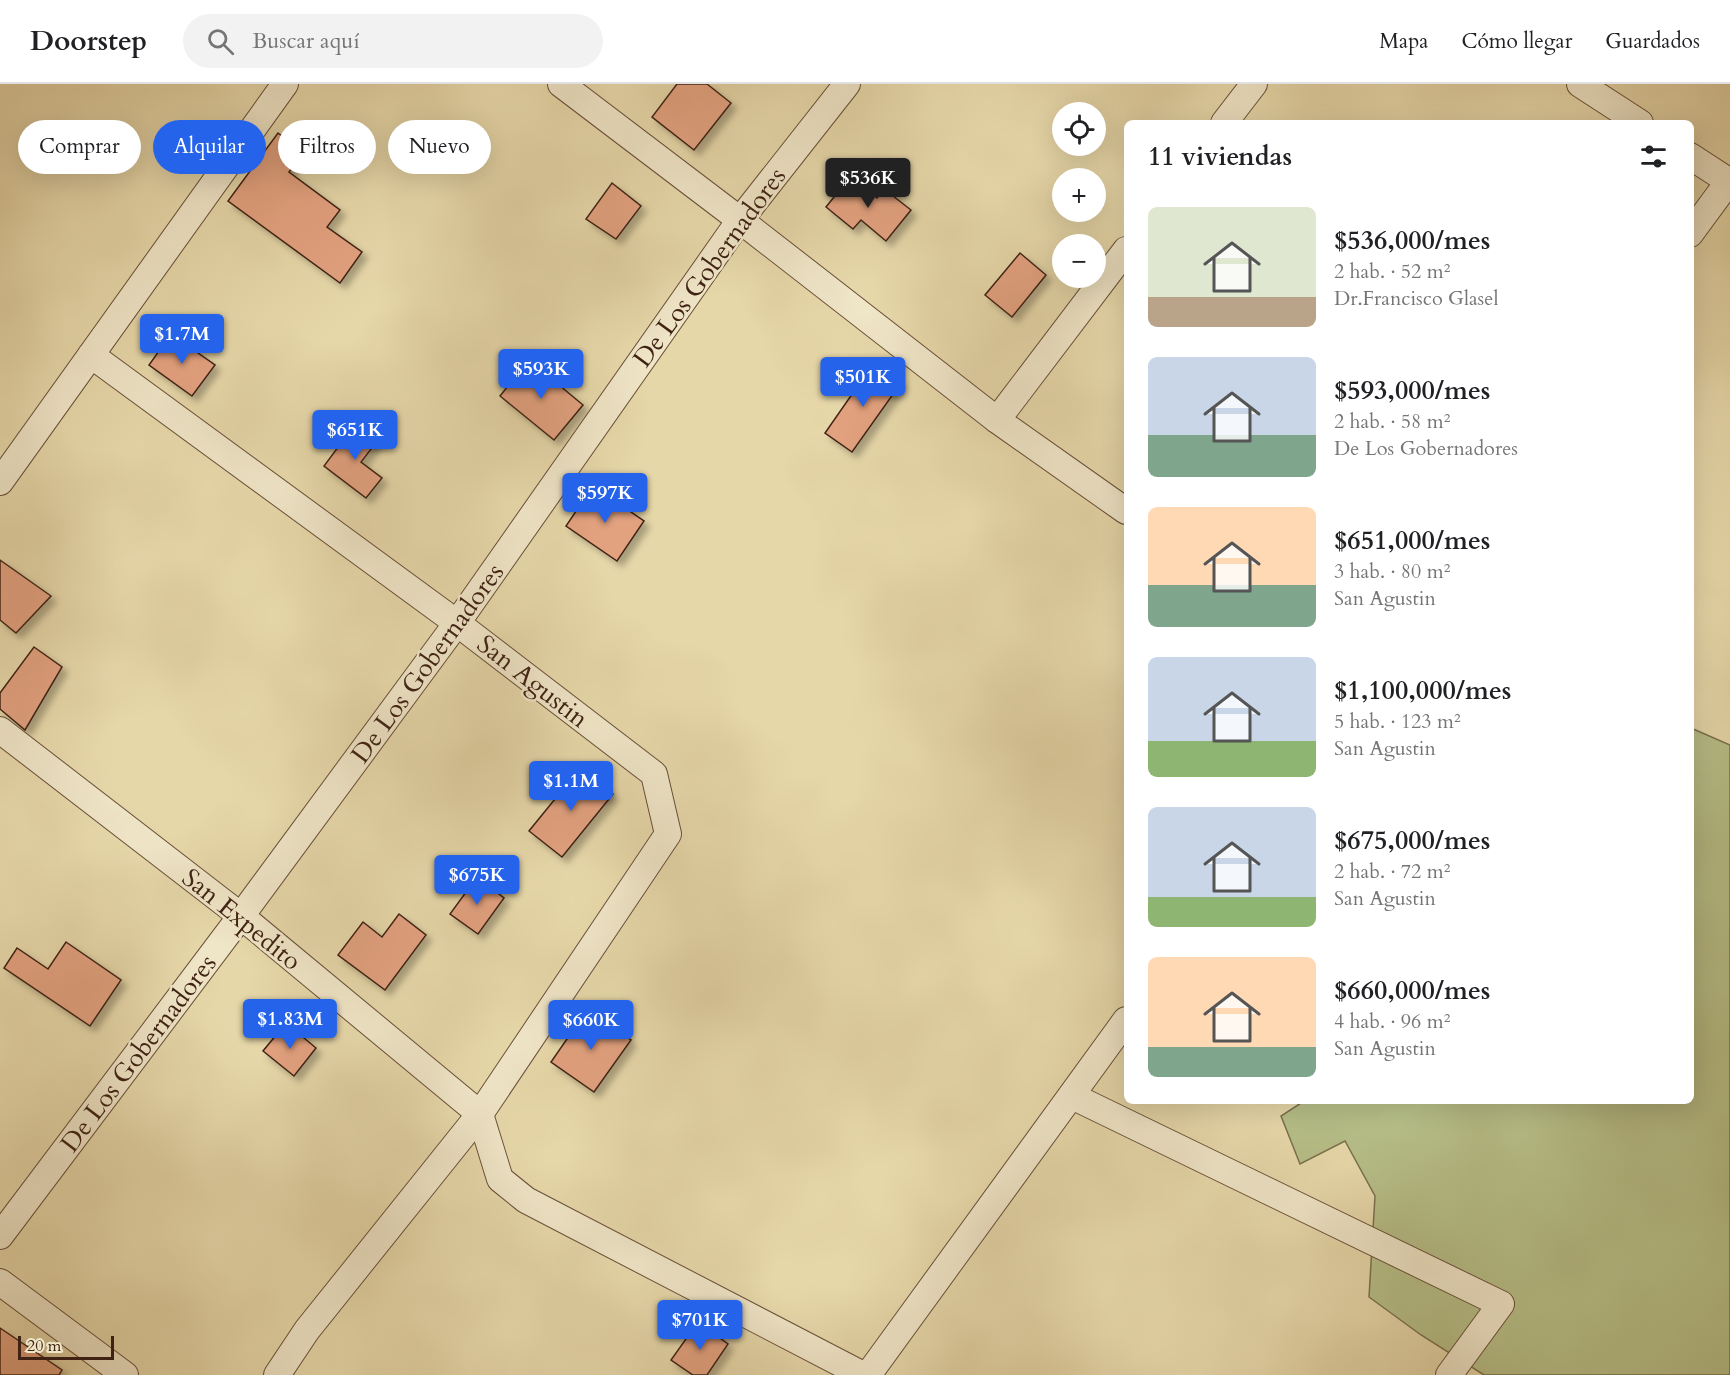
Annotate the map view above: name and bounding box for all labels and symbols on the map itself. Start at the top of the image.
pin: $536K [826,158,910,209]
street label: De Los Gobernadores [625,160,794,374]
pin: $1.7M [140,314,224,365]
pin: $593K [499,349,583,400]
pin: $501K [821,357,905,408]
pin: $651K [313,410,397,461]
pin: $597K [563,473,647,524]
street label: De Los Gobernadores [343,556,512,770]
street label: San Agustin [470,627,596,736]
pin: $1.1M [529,761,613,812]
pin: $675K [435,855,519,906]
street label: San Expedito [175,860,309,978]
street label: De Los Gobernadores [52,947,224,1159]
pin: $1.83M [241,999,339,1050]
pin: $660K [549,1000,633,1051]
pin: $701K [658,1300,742,1351]
scale bar [18,1333,114,1360]

